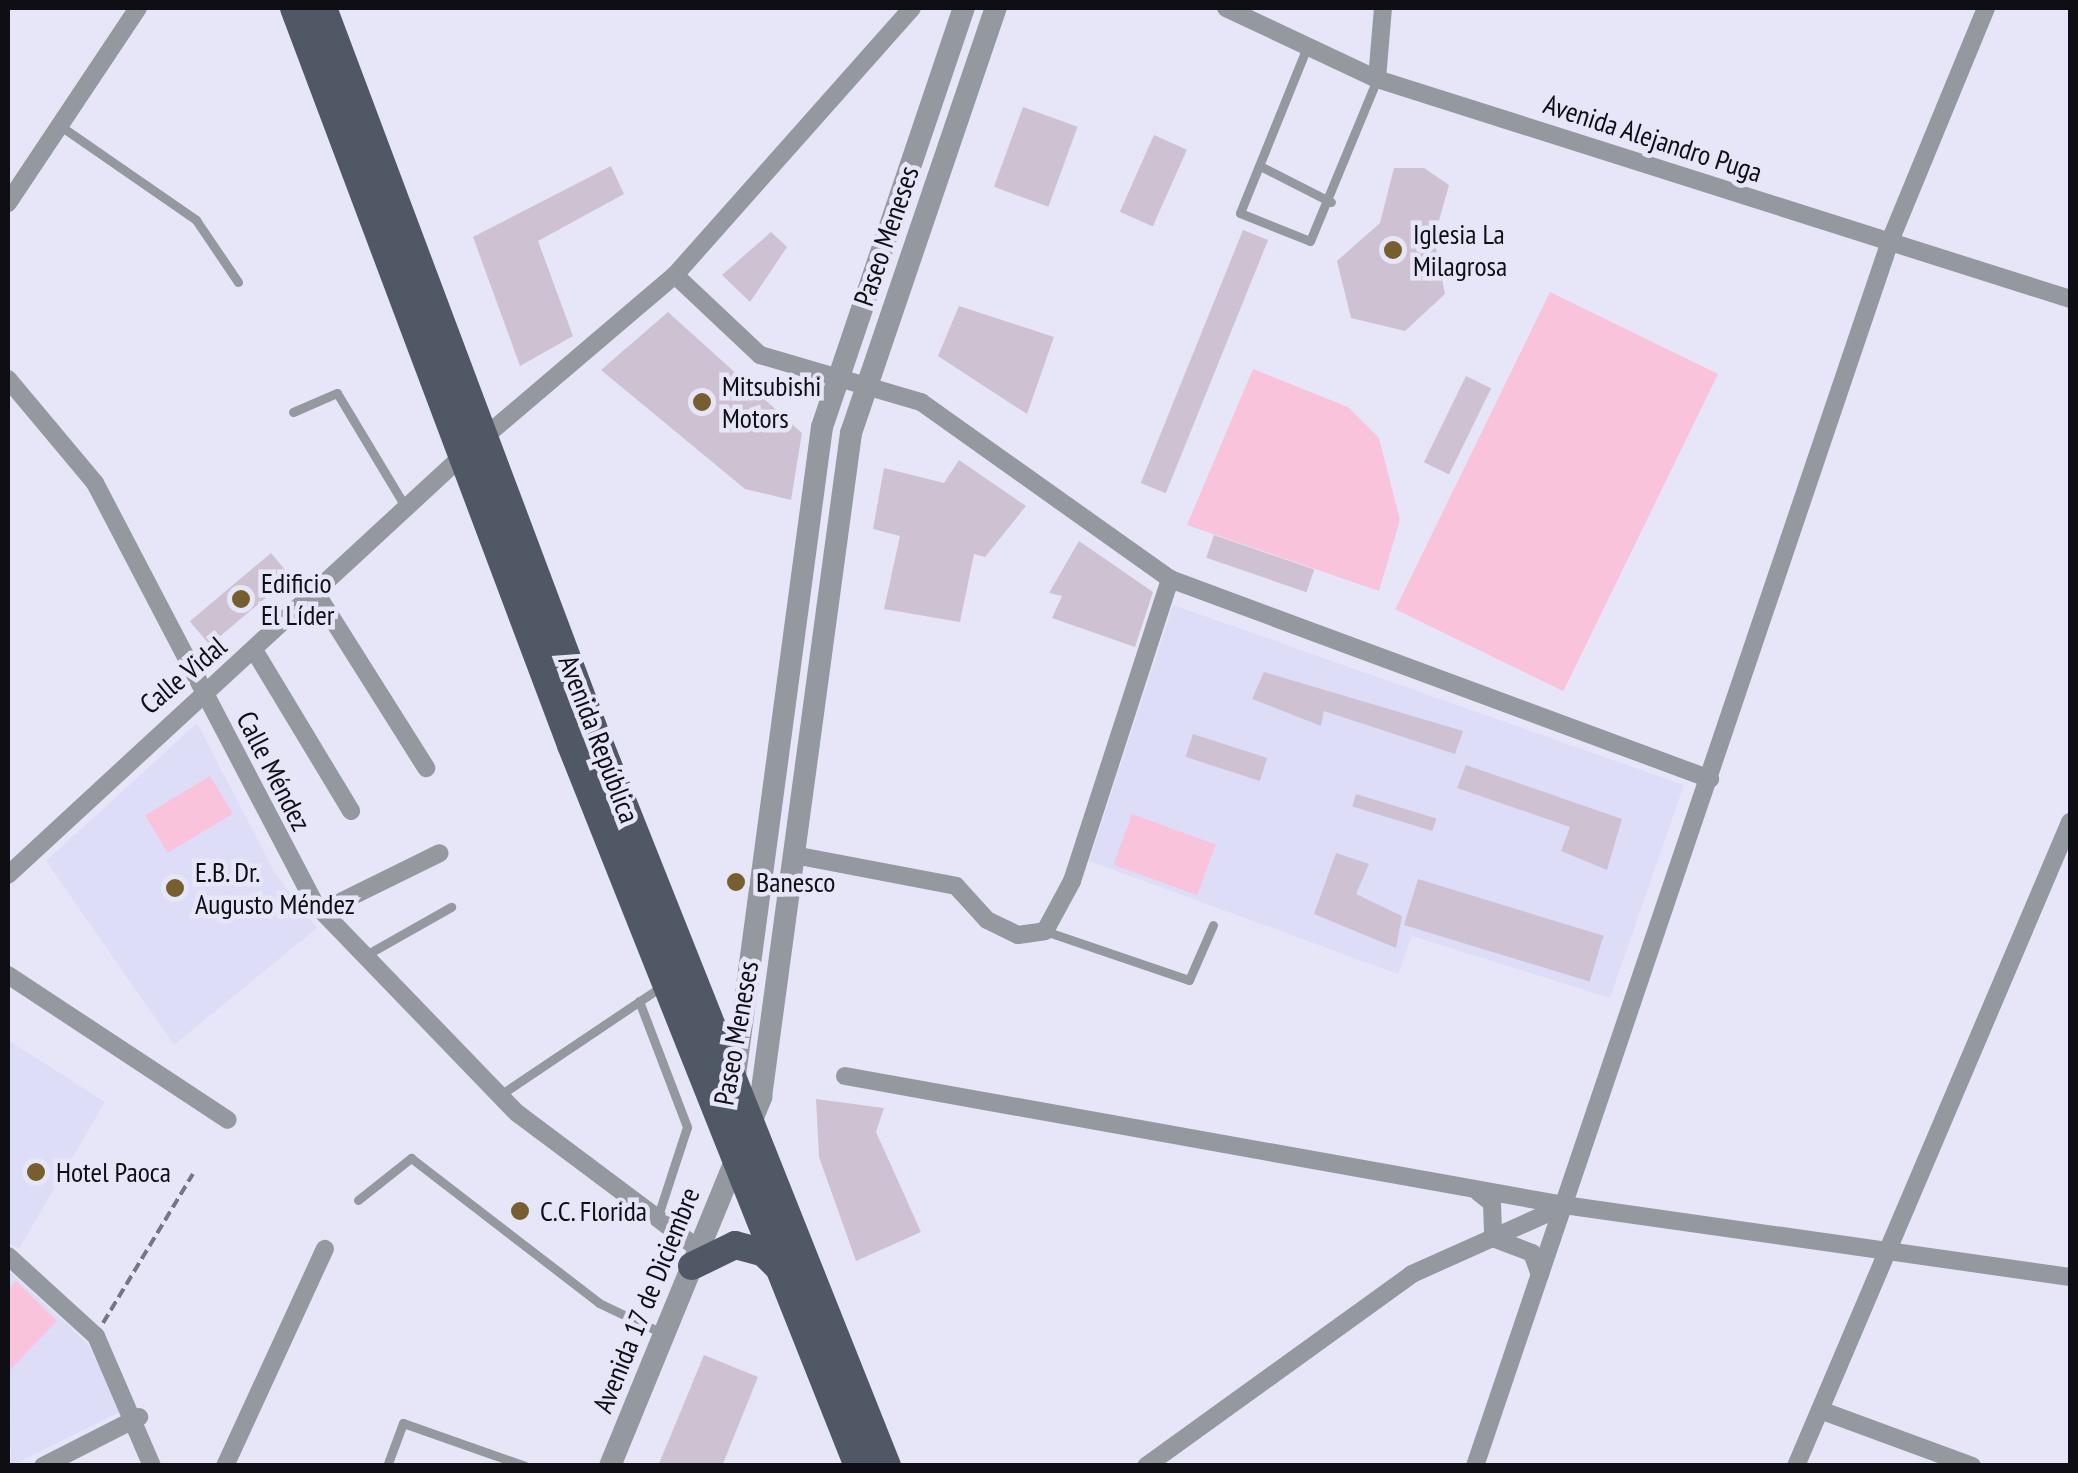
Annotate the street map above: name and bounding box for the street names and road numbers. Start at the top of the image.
street label: Avenida Alejandro Puga [1539,87,1767,189]
street label: Paseo Meneses [846,162,926,310]
street label: Calle Vidal [133,629,233,721]
street label: Avenida República [552,651,646,827]
street label: Calle Méndez [230,706,318,836]
street label: Paseo Meneses [707,958,765,1108]
street label: Avenida 17 de Diciembre [585,1182,707,1418]

